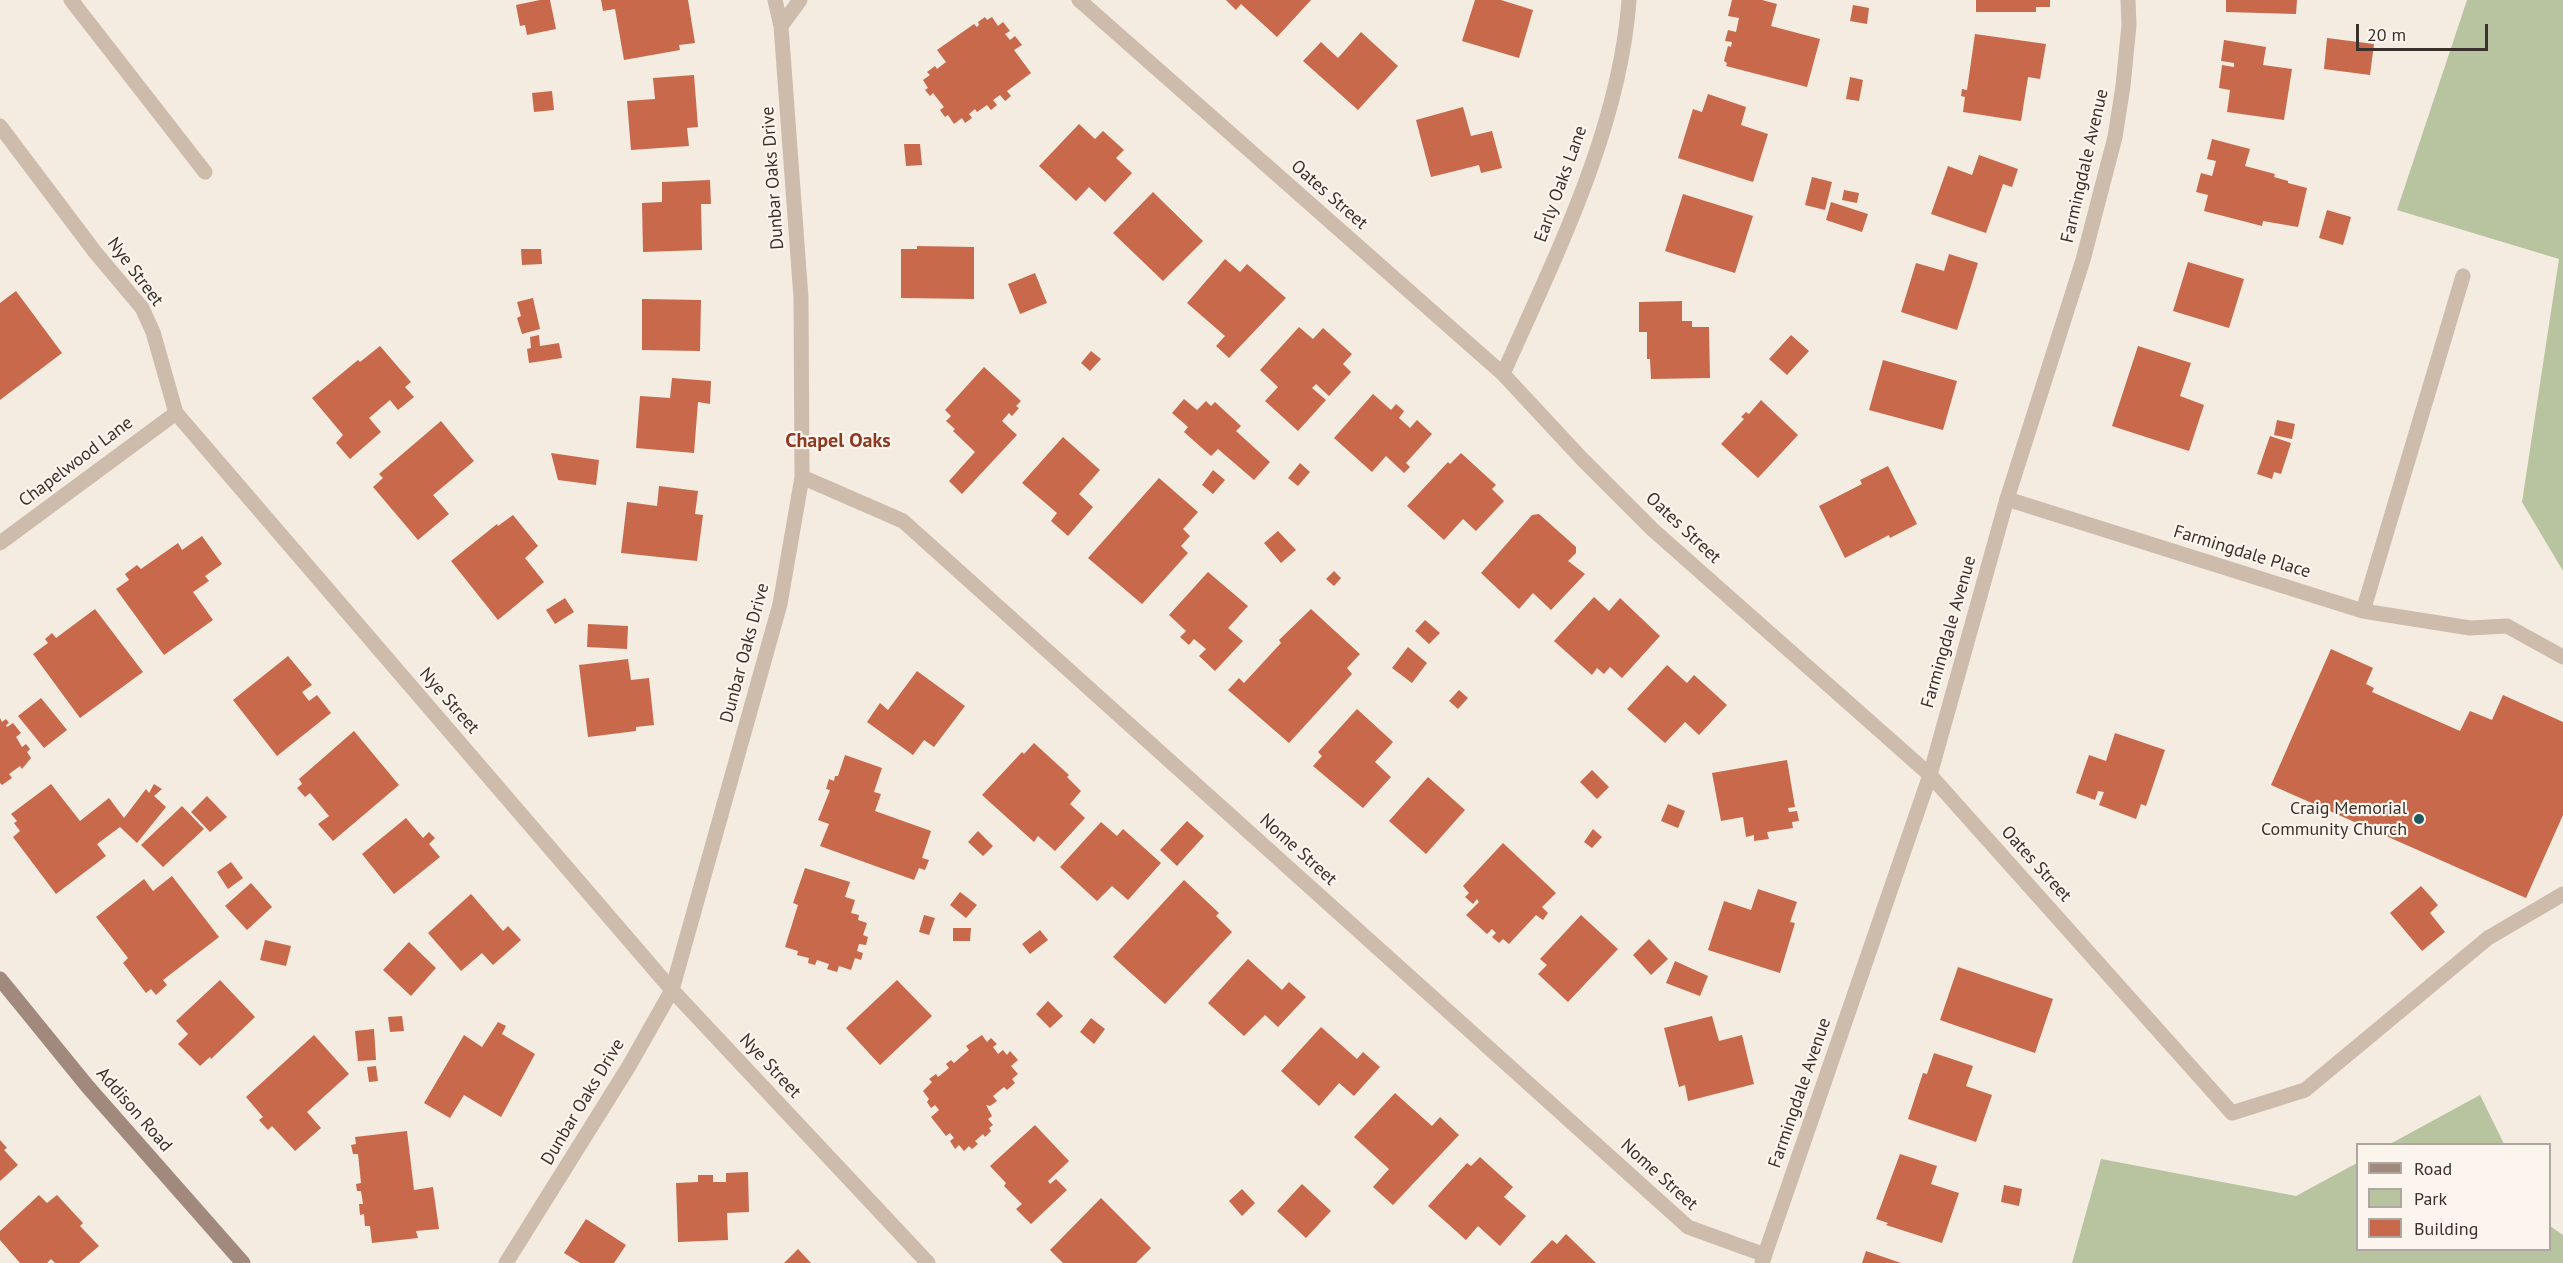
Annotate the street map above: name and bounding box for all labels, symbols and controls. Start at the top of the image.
scale bar [2359,12,2491,50]
text: 20 m [2367,23,2406,46]
street label: Farmingdale Avenue [2057,87,2113,245]
street label: Dunbar Oaks Drive [757,106,789,250]
street label: Early Oaks Lane [1530,123,1592,245]
street label: Oates Street [1286,156,1372,234]
street label: Nye Street [102,233,168,311]
street label: Chapelwood Lane [15,412,137,512]
district label: Chapel Oaks [785,429,891,453]
street label: Oates Street [1641,488,1725,568]
street label: Farmingdale Place [2171,521,2313,583]
street label: Farmingdale Avenue [1917,553,1981,711]
street label: Dunbar Oaks Drive [716,581,774,725]
street label: Nye Street [415,664,483,738]
place label: Craig Memorial Community Church [2261,798,2407,840]
street label: Nome Street [1255,810,1341,890]
marker: Craig Memorial Community Church [2412,812,2426,826]
street label: Oates Street [1996,822,2076,906]
street label: Farmingdale Avenue [1764,1015,1836,1171]
street label: Nye Street [735,1029,805,1103]
street label: Dunbar Oaks Drive [537,1035,629,1169]
street label: Addison Road [92,1063,176,1157]
street label: Nome Street [1616,1135,1702,1215]
legend [2356,1143,2551,1251]
text: Road [2414,1157,2452,1180]
text: Park [2414,1187,2447,1210]
text: Building [2414,1217,2478,1240]

